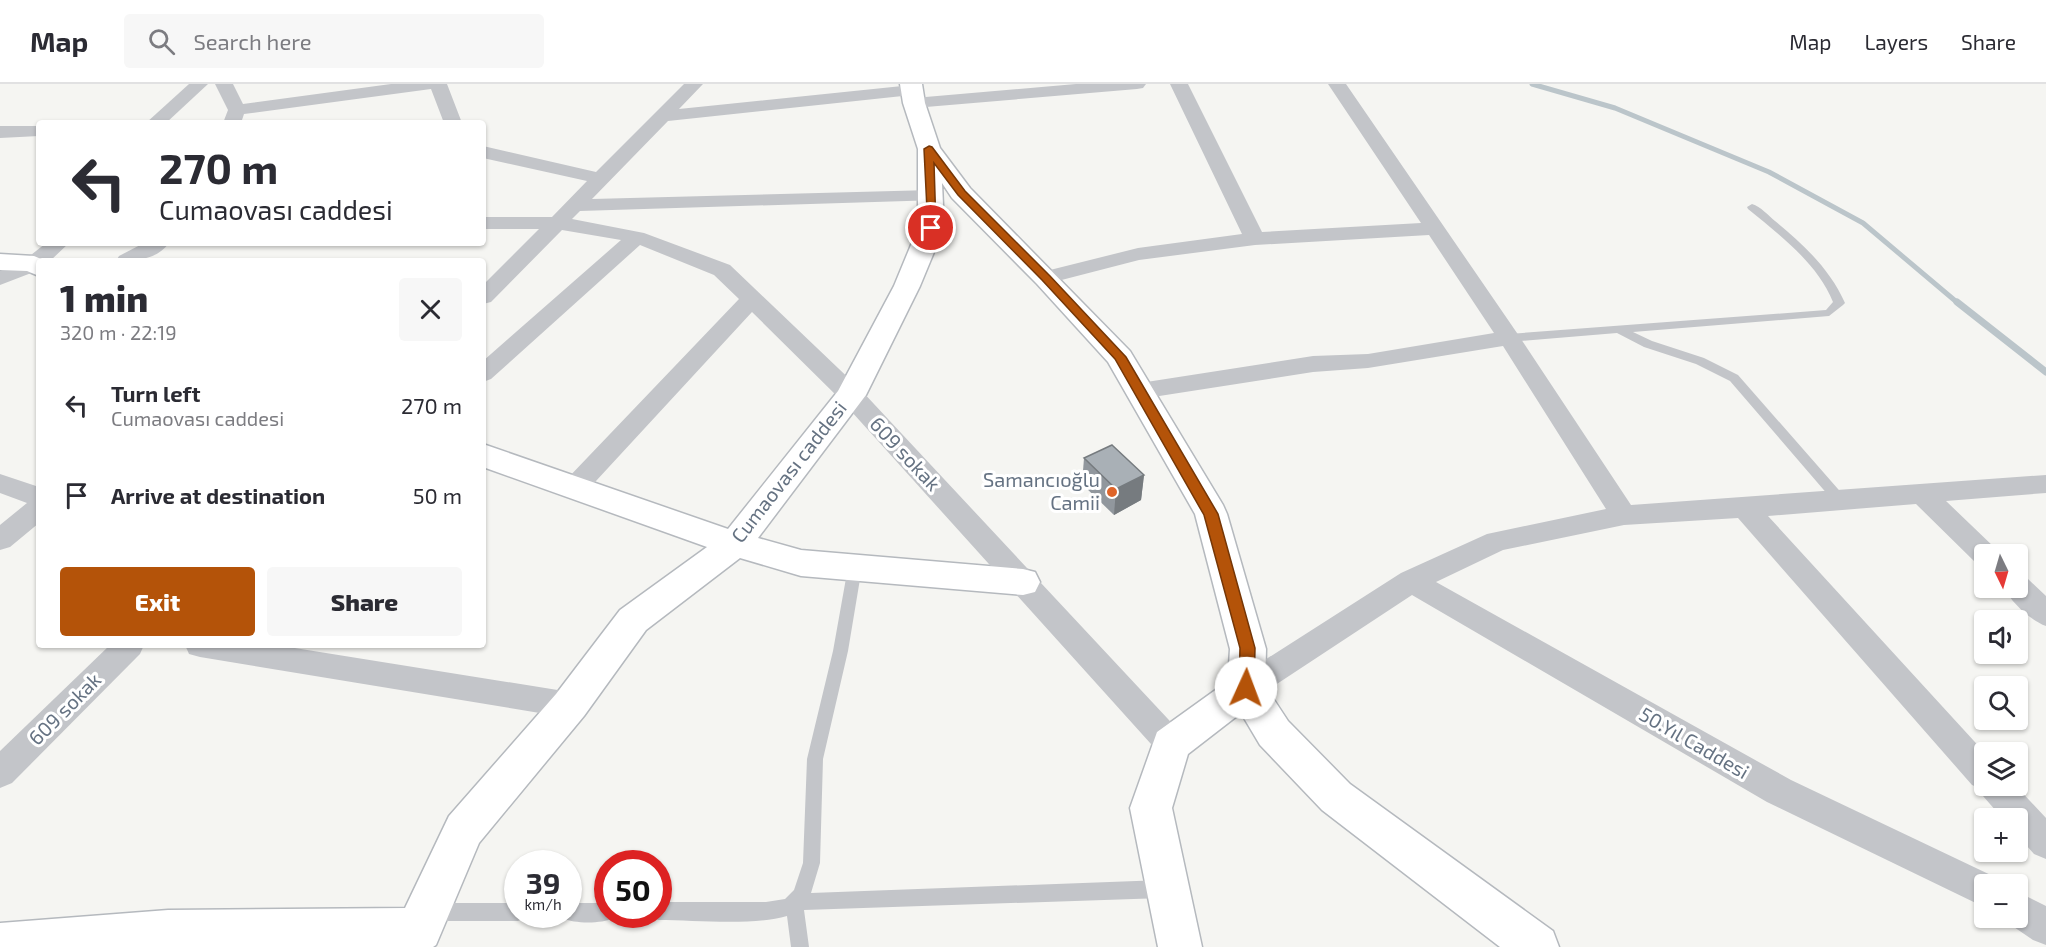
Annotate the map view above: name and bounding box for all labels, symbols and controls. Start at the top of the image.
search box [124,14,544,68]
text: Map [30,24,88,58]
icon: search [145,25,178,58]
text: Search here [193,28,312,54]
text: Map [1789,29,1831,54]
text: Layers [1864,29,1928,54]
text: Share [1961,29,2016,54]
text: 270 m [159,142,278,192]
icon: left [60,144,138,222]
text: Cumaovası caddesi [159,193,393,225]
pin [905,202,956,253]
icon: arrive [914,211,947,244]
text: 1 min [60,276,148,319]
button: close [399,278,462,341]
text: 320 m · 22:19 [60,320,177,344]
text: Turn left [111,380,200,406]
icon: left [60,389,93,422]
text: 270 m [401,392,462,418]
street label: Cumaovası caddesi [725,396,851,547]
text: Cumaovası caddesi [111,406,284,430]
street label: 609 sokak [865,411,946,495]
place label: Samancıoğlu Camii [983,467,1100,514]
icon: arrive [60,479,93,512]
text: Arrive at destination [111,482,325,508]
text: 50 m [413,482,462,508]
marker: Samancıoğlu Camii [1105,485,1119,499]
north arrow [1974,544,2028,598]
map controls [1974,544,2028,928]
button: Exit [60,567,255,636]
button: Share [267,567,462,636]
button: sound [1974,610,2028,664]
position arrow [1214,656,1278,720]
street label: 609 sokak [23,667,105,749]
button: search [1974,676,2028,730]
street label: 50.Yıl Caddesi [1635,701,1754,783]
button: layers [1974,742,2028,796]
button: + [1974,808,2028,862]
speed limit sign: 50 [594,850,672,928]
text: 39 [526,864,560,900]
button: − [1974,874,2028,928]
text: km/h [524,895,562,913]

